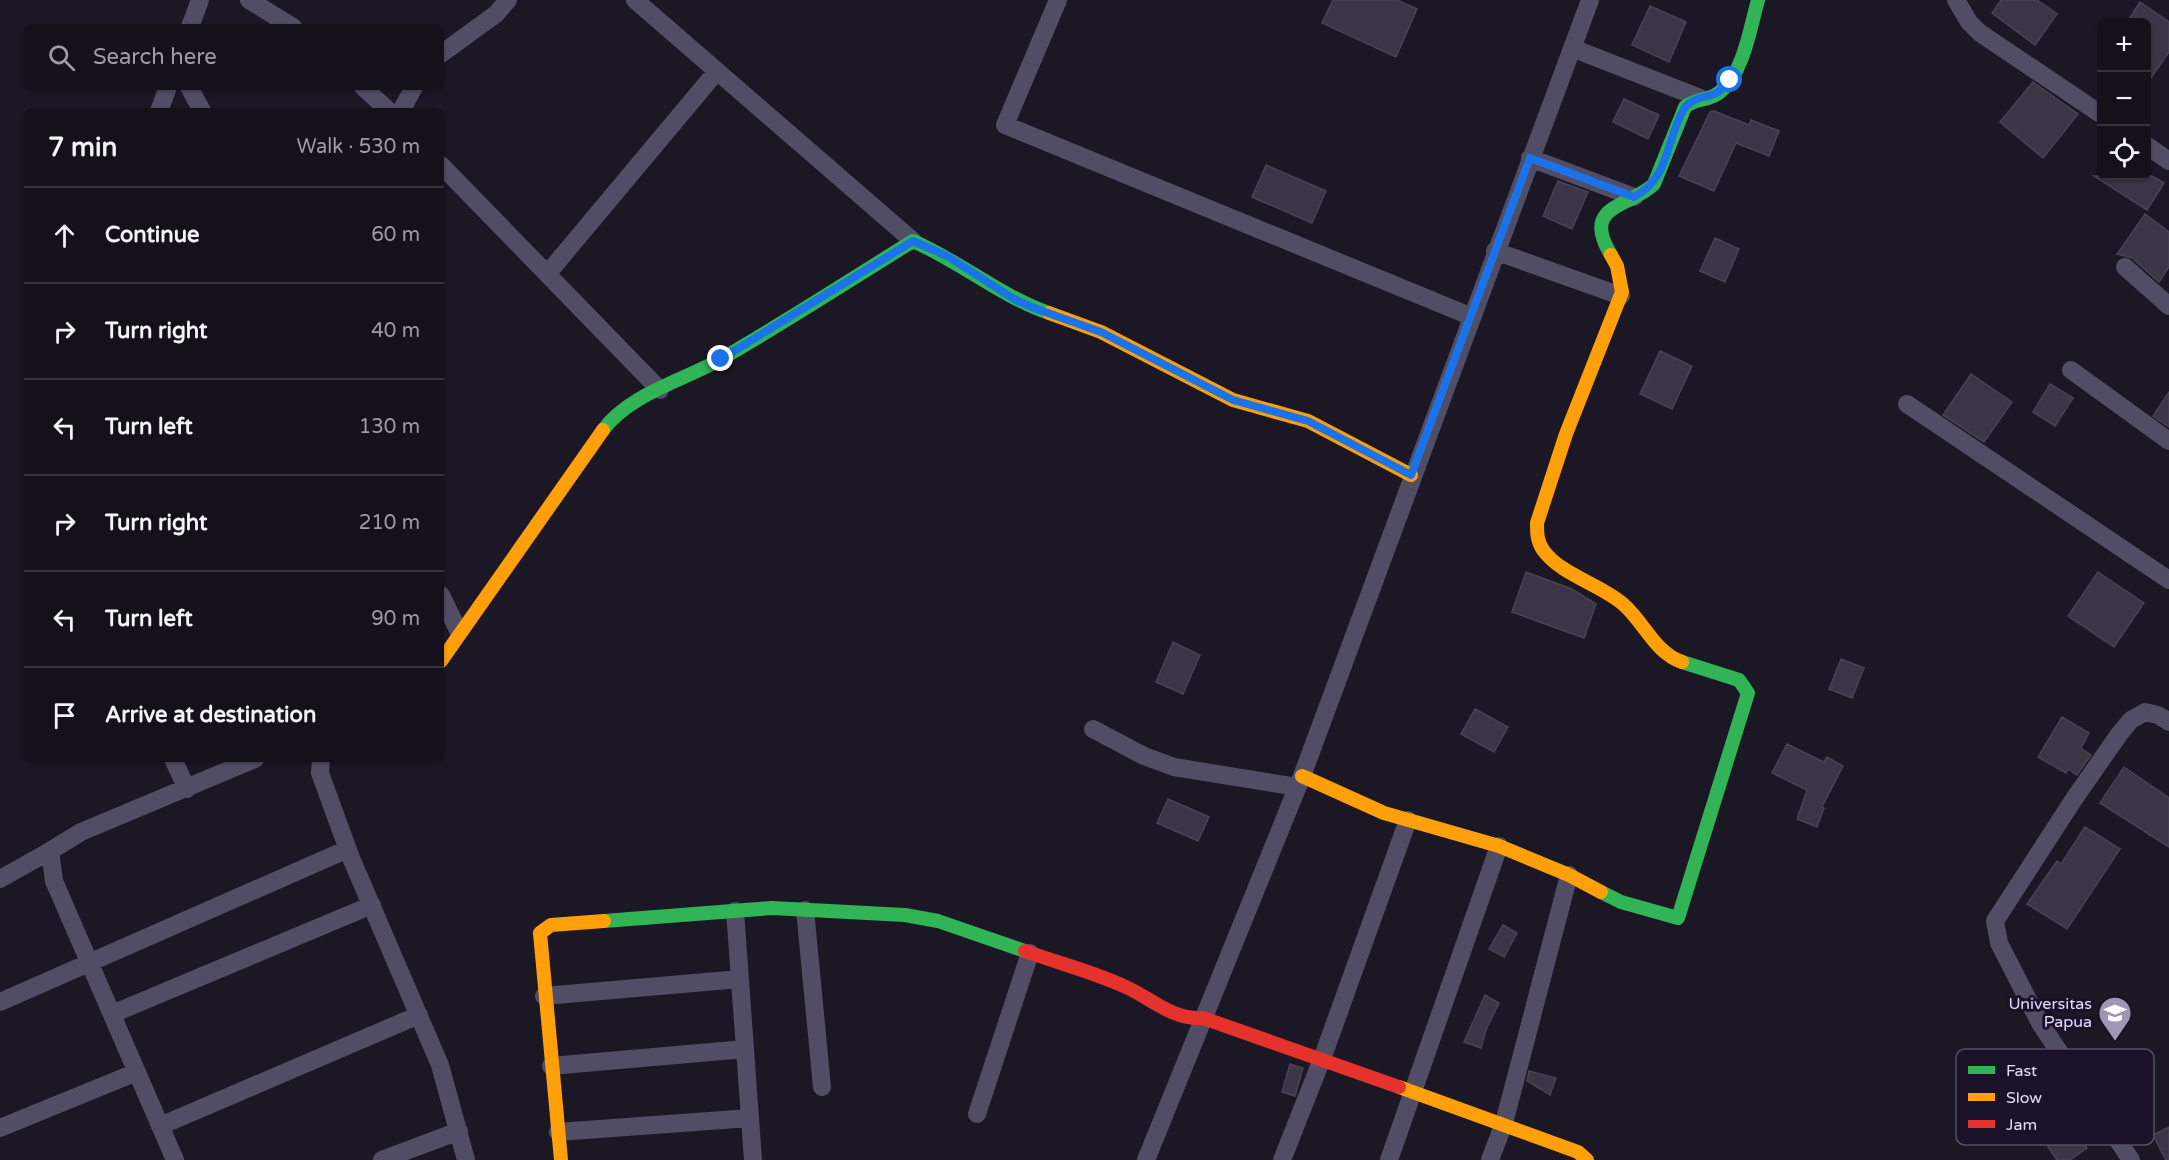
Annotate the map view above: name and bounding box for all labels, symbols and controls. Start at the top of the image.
map controls [2097,18,2151,180]
button: + [2097,18,2151,72]
search box [24,24,444,90]
icon: search [45,41,78,74]
text: Search here [93,44,217,70]
route start [1716,66,1742,92]
button: − [2097,72,2151,126]
button: locate [2097,126,2151,180]
text: 7 min [48,132,117,163]
text: Walk · 530 m [297,135,420,159]
icon: ahead [48,219,81,252]
text: Continue [105,222,200,248]
text: 60 m [371,223,420,247]
icon: right [48,315,81,348]
text: Turn right [105,318,207,344]
text: 40 m [371,319,420,343]
route end [707,345,733,371]
icon: left [48,411,81,444]
text: Turn left [105,414,193,440]
text: 130 m [359,415,420,439]
icon: right [48,507,81,540]
text: Turn right [105,510,207,536]
text: 210 m [359,511,420,535]
icon: left [48,603,81,636]
text: Turn left [105,606,193,632]
text: 90 m [371,607,420,631]
icon: arrive [48,699,81,732]
text: Arrive at destination [105,702,316,728]
place label: Universitas Papua [2008,994,2092,1032]
school or university icon: Universitas Papua [2097,995,2133,1042]
legend [1956,1049,2154,1145]
text: Fast [2006,1061,2037,1081]
text: Slow [2006,1088,2042,1108]
text: Jam [2006,1115,2037,1135]

